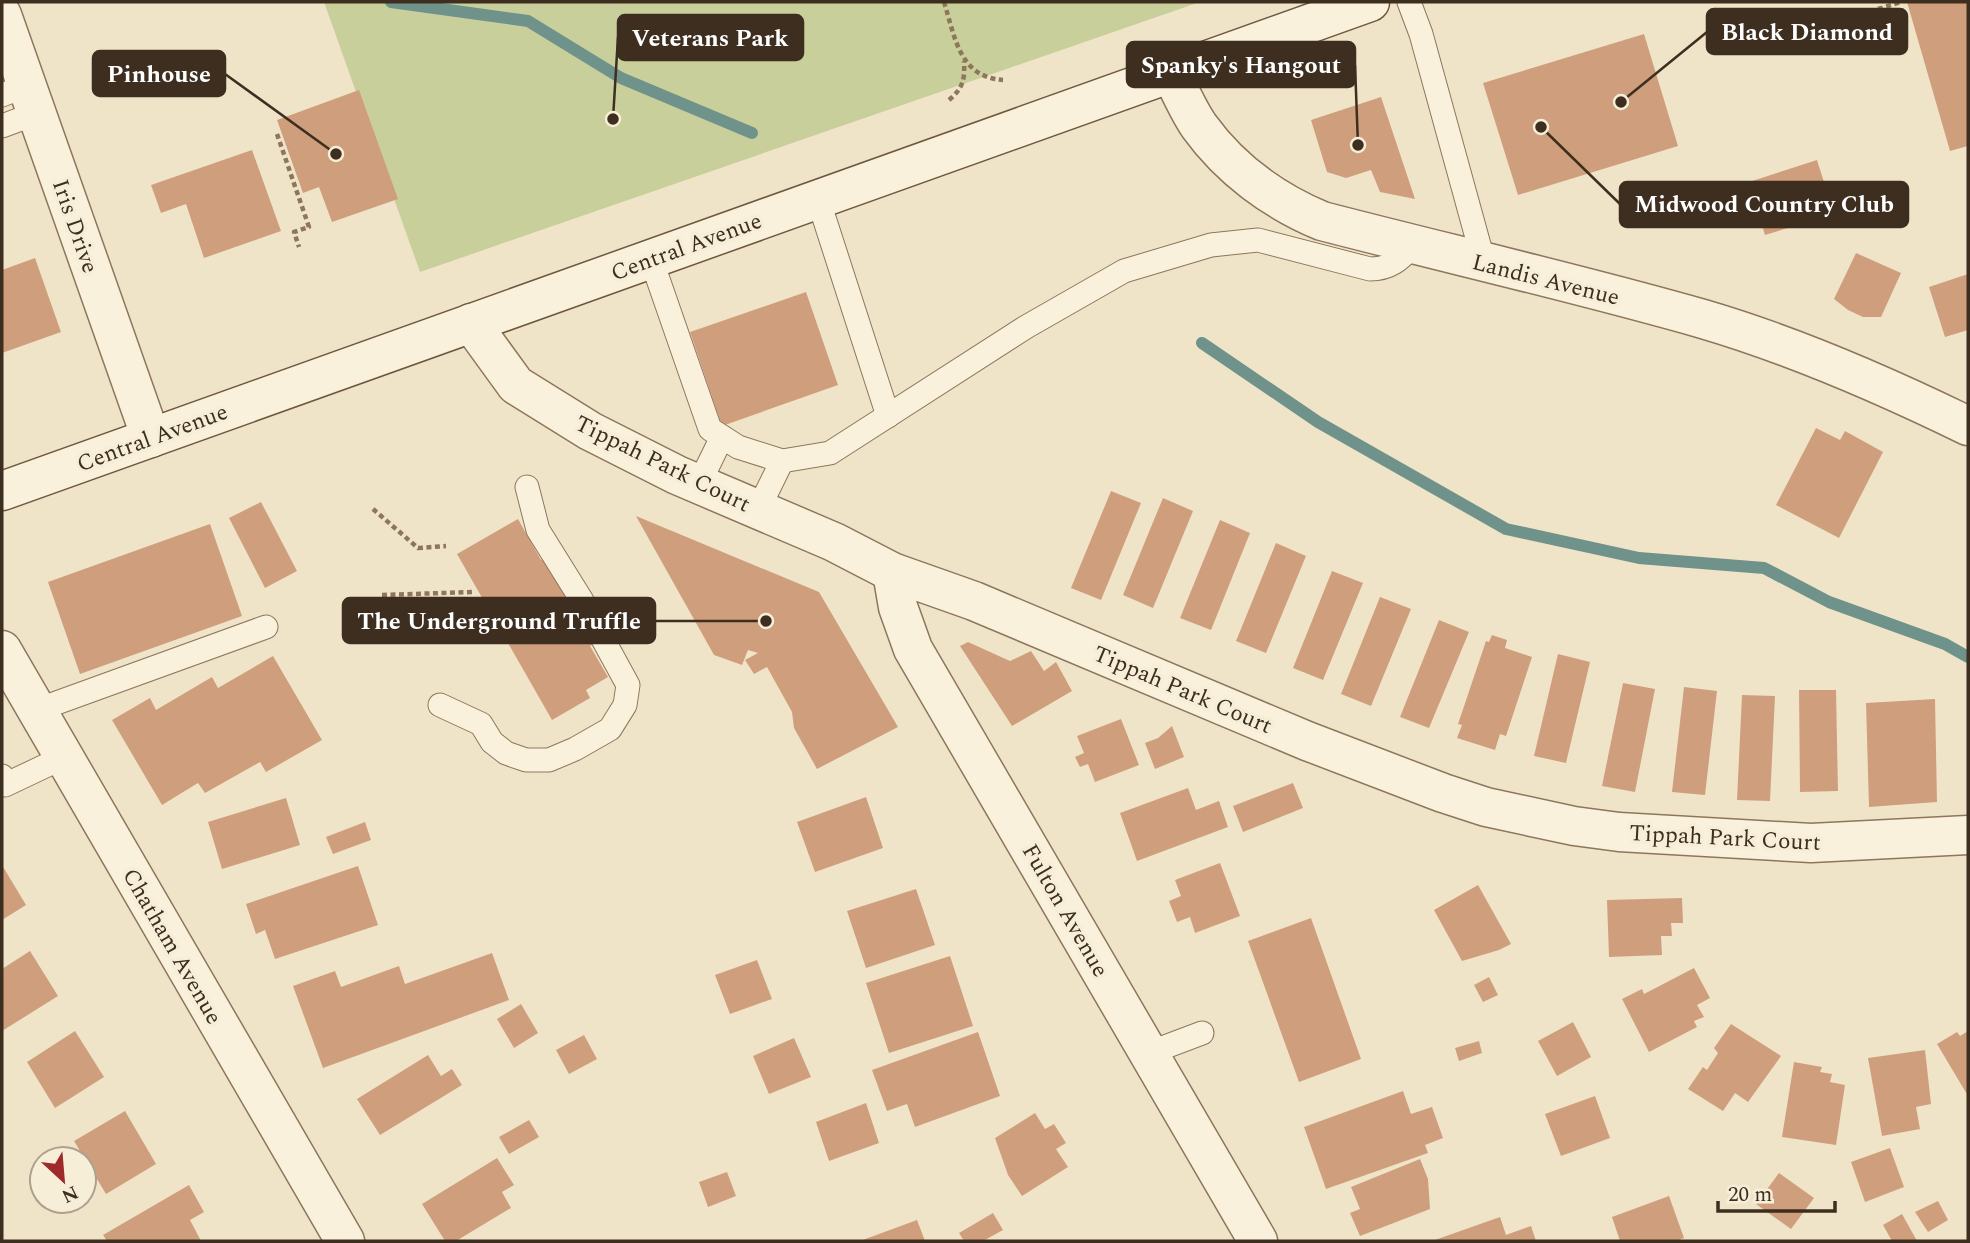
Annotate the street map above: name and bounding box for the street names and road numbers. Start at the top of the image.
street label: Iris Drive [42,175,107,278]
street label: Central Avenue [606,204,767,291]
street label: Landis Avenue [1468,245,1623,316]
street label: Central Avenue [72,395,233,482]
street label: Tippah Park Court [569,407,756,522]
street label: Tippah Park Court [1087,637,1277,744]
street label: Tippah Park Court [1628,816,1822,861]
street label: Fulton Avenue [1012,837,1117,984]
street label: Chatham Avenue [113,862,231,1031]

